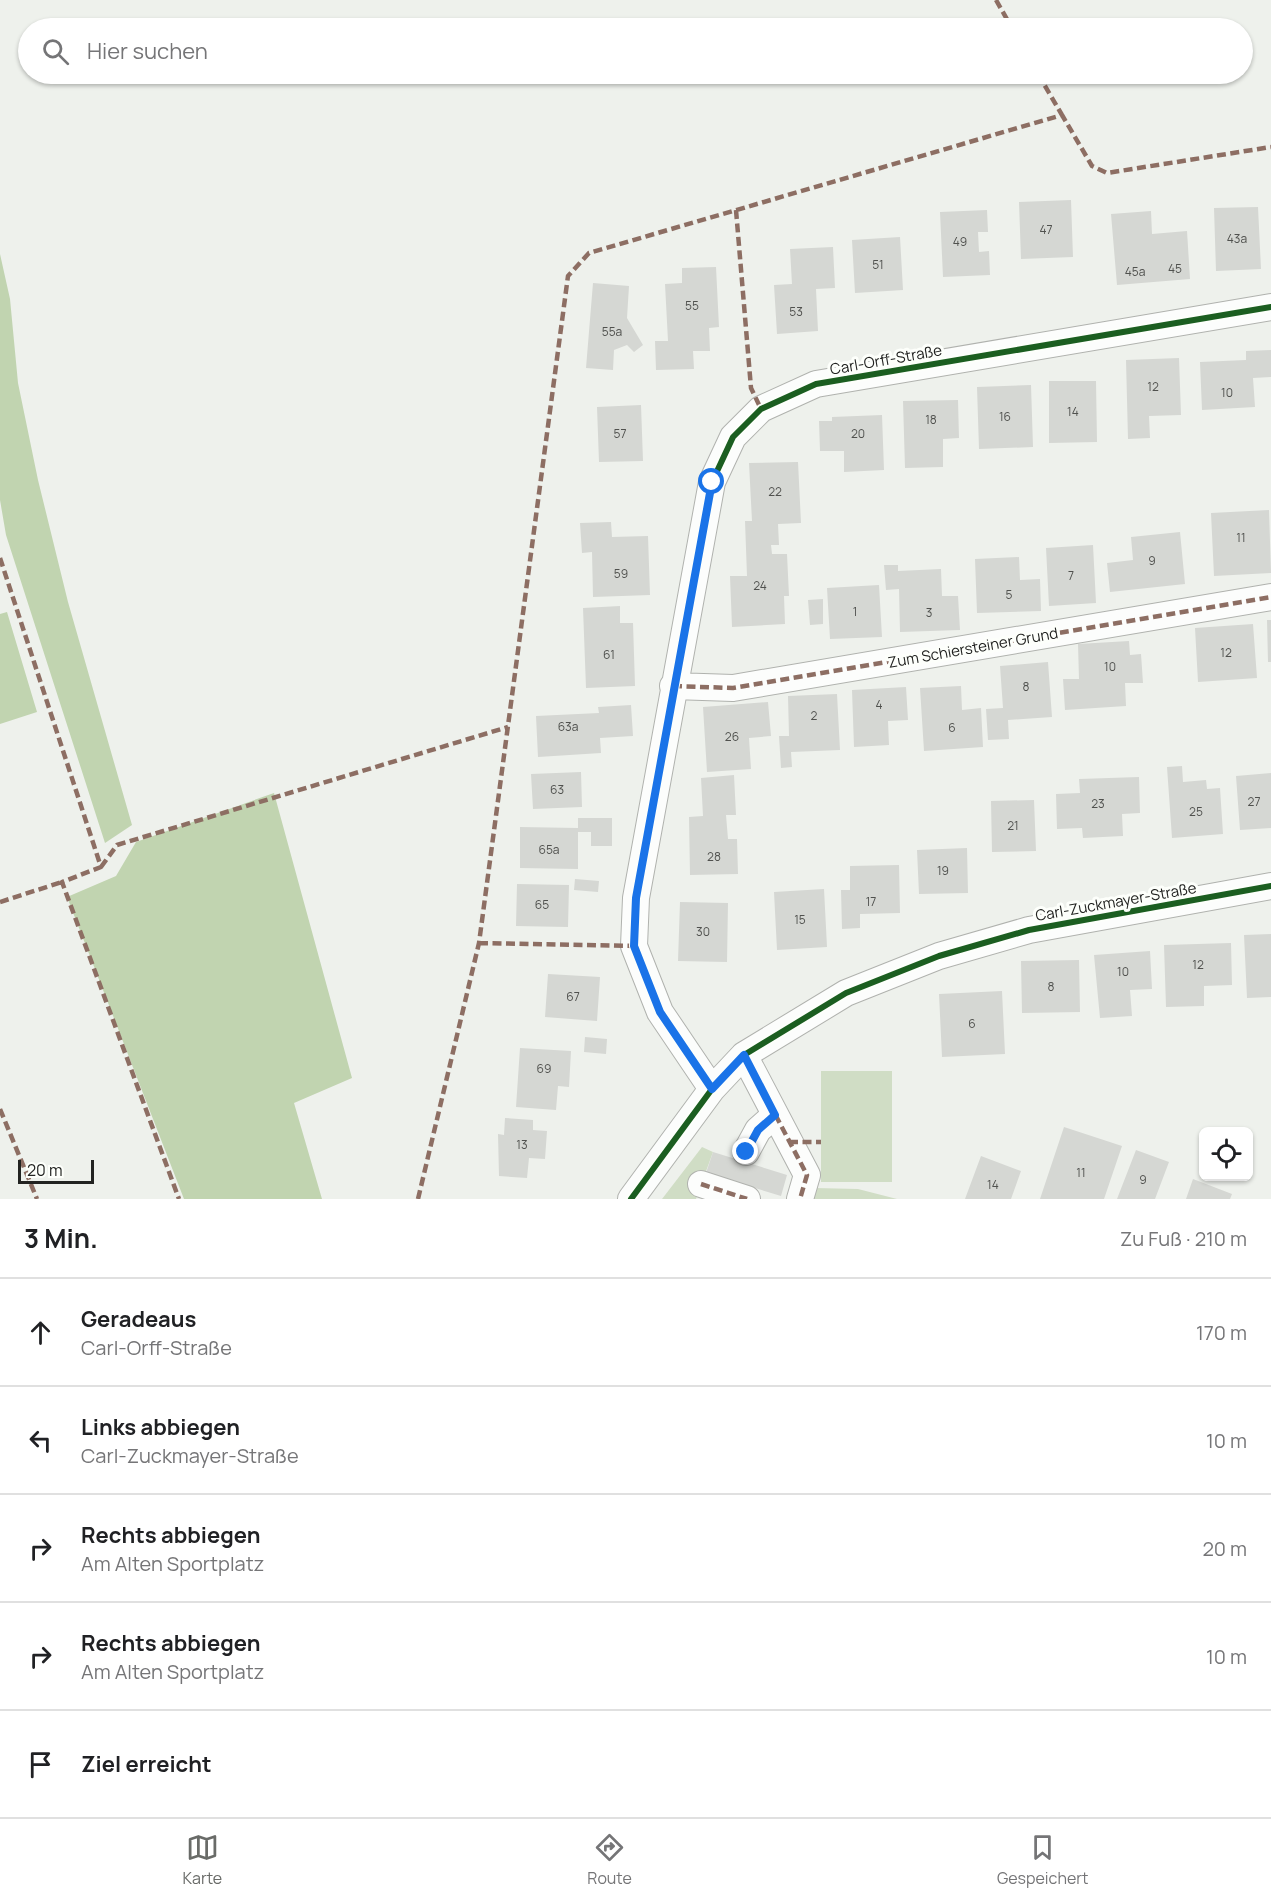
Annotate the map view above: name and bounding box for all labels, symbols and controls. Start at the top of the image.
search box [18,18,1253,84]
icon: search [39,35,72,68]
text: Hier suchen [87,36,208,66]
house number: 47 [1039,221,1053,238]
house number: 43a [1227,230,1247,247]
house number: 49 [953,233,967,250]
house number: 51 [872,256,884,273]
house number: 45 [1168,260,1182,277]
house number: 45a [1125,263,1145,280]
house number: 55 [685,297,699,314]
house number: 53 [789,303,803,320]
house number: 55a [602,323,622,340]
street label: Carl-Orff-Straße [828,339,944,380]
house number: 12 [1147,378,1159,395]
house number: 10 [1221,384,1233,401]
house number: 14 [1067,403,1079,420]
house number: 16 [999,408,1011,425]
house number: 18 [925,411,937,428]
house number: 57 [614,425,626,442]
house number: 20 [851,425,865,442]
route start [698,468,724,494]
house number: 22 [768,483,782,500]
house number: 11 [1236,529,1246,546]
house number: 9 [1148,552,1156,569]
house number: 59 [614,565,628,582]
house number: 7 [1068,567,1074,584]
house number: 24 [753,577,767,594]
house number: 5 [1006,586,1013,603]
house number: 1 [853,603,857,620]
house number: 3 [926,604,932,621]
street label: Zum Schiersteiner Grund [886,622,1060,673]
house number: 12 [1220,644,1232,661]
house number: 61 [603,646,615,663]
house number: 10 [1104,658,1116,675]
house number: 8 [1023,678,1030,695]
house number: 4 [875,696,883,713]
house number: 2 [811,707,818,724]
house number: 63a [558,718,578,735]
house number: 6 [948,719,956,736]
house number: 26 [725,728,739,745]
house number: 63 [550,781,564,798]
house number: 27 [1248,793,1260,810]
house number: 23 [1091,795,1105,812]
house number: 25 [1189,803,1203,820]
house number: 21 [1007,817,1019,834]
house number: 65a [538,841,560,858]
house number: 28 [707,848,721,865]
house number: 19 [937,862,949,879]
street label: Carl-Zuckmayer-Straße [1034,877,1198,926]
house number: 17 [866,893,876,910]
house number: 65 [535,896,549,913]
house number: 15 [794,911,806,928]
house number: 30 [696,923,710,940]
house number: 12 [1192,956,1204,973]
house number: 10 [1117,963,1129,980]
house number: 8 [1048,978,1055,995]
house number: 67 [566,988,580,1005]
house number: 6 [968,1015,976,1032]
house number: 69 [537,1060,551,1077]
map controls [1199,1127,1253,1181]
button: locate [1199,1127,1253,1181]
house number: 13 [516,1136,528,1153]
route end [732,1138,758,1164]
scale bar [18,1157,94,1184]
text: 20 m [27,1159,63,1181]
house number: 11 [1076,1164,1086,1181]
house number: 9 [1139,1171,1147,1188]
house number: 14 [987,1176,999,1193]
text: 3 Min. [24,1220,98,1256]
text: Zu Fuß · 210 m [1120,1225,1247,1252]
text: Geradeaus [81,1304,196,1334]
icon: ahead [24,1316,57,1349]
text: 170 m [1196,1319,1247,1346]
text: Carl-Orff-Straße [81,1334,232,1361]
text: Links abbiegen [81,1412,240,1442]
icon: left [24,1424,57,1457]
text: 10 m [1206,1427,1247,1454]
text: Carl-Zuckmayer-Straße [81,1442,299,1469]
text: Rechts abbiegen [81,1520,260,1550]
icon: right [24,1532,57,1565]
text: 20 m [1202,1535,1247,1562]
text: Am Alten Sportplatz [81,1550,264,1577]
text: Rechts abbiegen [81,1628,260,1658]
icon: right [24,1640,57,1673]
text: 10 m [1206,1643,1247,1670]
text: Am Alten Sportplatz [81,1658,264,1685]
icon: arrive [24,1748,57,1781]
text: Ziel erreicht [81,1749,212,1779]
tab: Karte [183,1831,222,1889]
tab: Route [587,1831,632,1889]
tab: Gespeichert [997,1831,1088,1889]

